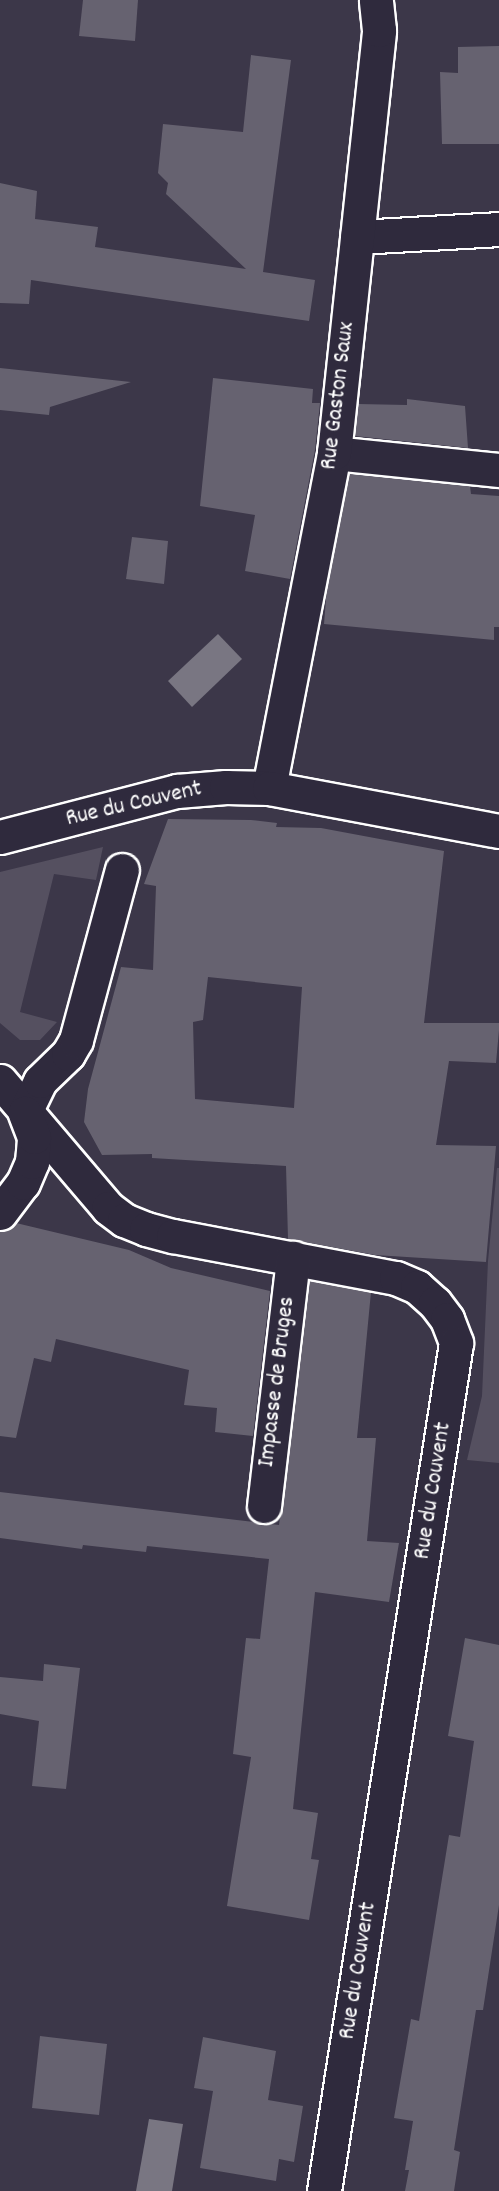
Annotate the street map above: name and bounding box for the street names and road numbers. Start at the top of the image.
street label: Rue Gaston Saux [316,320,362,472]
street label: Rue du Couvent [63,775,205,835]
street label: Impasse de Bruges [253,1295,303,1469]
street label: Rue du Couvent [409,1420,459,1562]
street label: Rue du Couvent [334,1900,384,2042]

